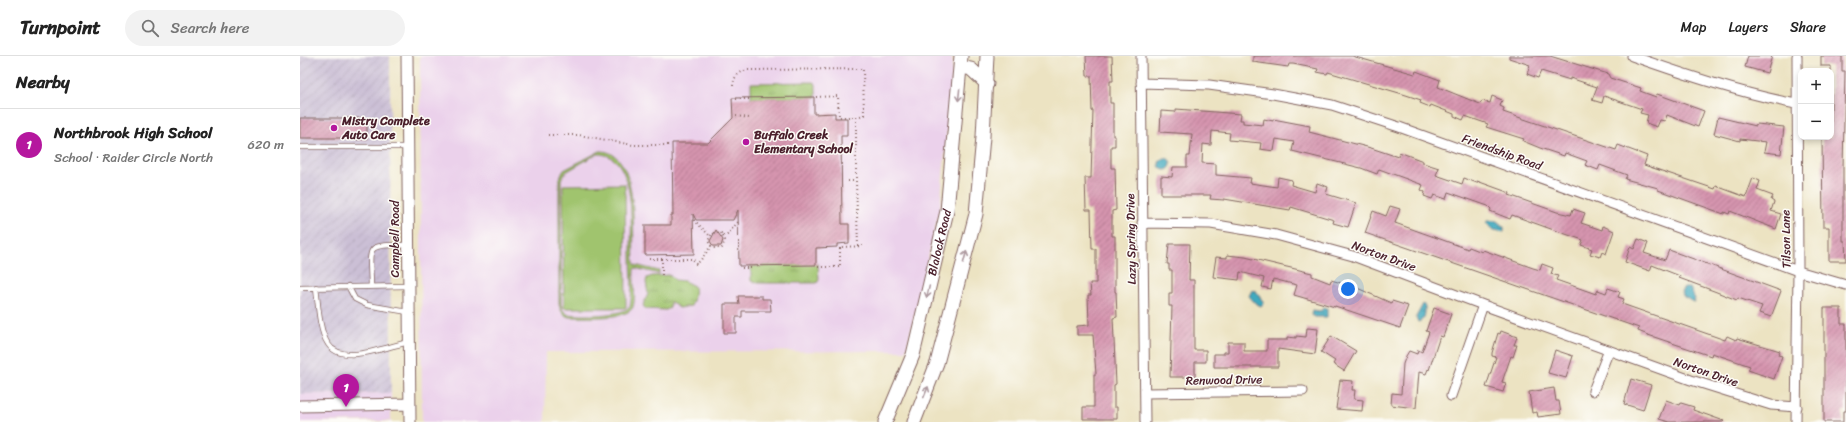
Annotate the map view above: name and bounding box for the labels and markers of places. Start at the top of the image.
place label: Mistry Complete Auto Care [341,110,430,146]
marker: Mistry Complete Auto Care [329,123,339,133]
place label: Buffalo Creek Elementary School [754,124,854,160]
marker: Buffalo Creek Elementary School [741,137,751,147]
pin: 1 [333,374,359,407]

